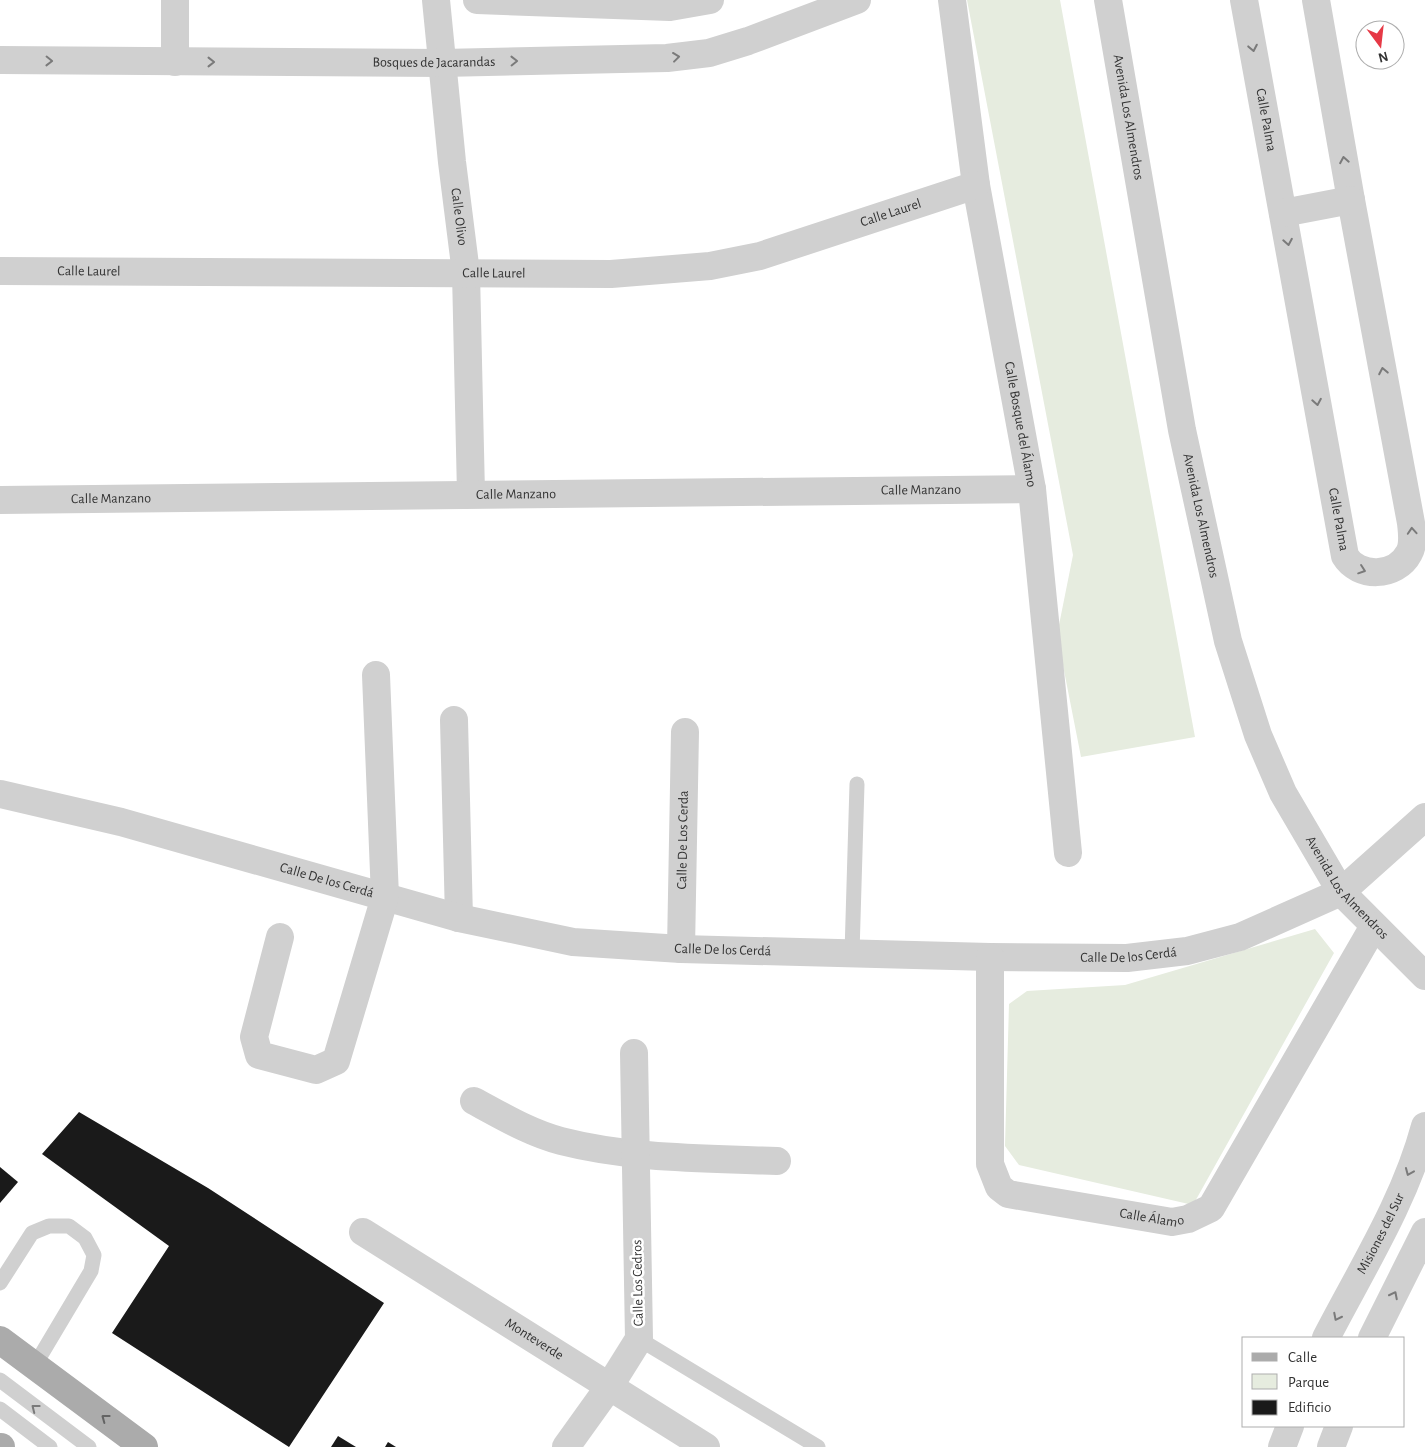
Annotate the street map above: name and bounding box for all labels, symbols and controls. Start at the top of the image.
north arrow [1355,20,1405,70]
one-way arrow [1247,44,1257,52]
text: N [1377,49,1390,65]
one-way arrow [672,52,680,63]
street label: Avenida Los Almendros [1111,53,1146,181]
street label: Bosques de Jacarandas [373,55,495,70]
one-way arrow [45,56,53,66]
one-way arrow [510,56,518,66]
one-way arrow [208,57,215,67]
street label: Calle Palma [1253,87,1279,153]
one-way arrow [1339,155,1349,164]
street label: Calle Olivo [448,187,469,246]
street label: Calle Laurel [859,196,923,230]
one-way arrow [1283,238,1293,247]
street label: Calle Laurel [57,264,121,279]
street label: Calle Laurel [462,266,526,281]
street label: Calle Bosque del Álamo [1002,360,1039,488]
one-way arrow [1378,367,1388,375]
one-way arrow [1312,398,1322,406]
street label: Avenida Los Almendros [1180,452,1221,579]
street label: Calle Manzano [881,483,961,498]
street label: Calle Manzano [476,487,556,502]
street label: Calle Palma [1326,487,1351,553]
street label: Calle Manzano [71,491,151,506]
one-way arrow [1406,527,1417,535]
one-way arrow [1358,564,1366,574]
street label: Calle De Los Cerda [675,790,691,890]
street label: Avenida Los Almendros [1303,834,1391,942]
street label: Calle De los Cerdá [278,860,376,901]
street label: Calle De los Cerdá [674,942,772,958]
street label: Calle De los Cerdá [1080,945,1178,965]
one-way arrow [1405,1167,1416,1176]
street label: Misiones del Sur [1355,1191,1407,1276]
street label: Calle Álamo [1118,1206,1185,1230]
street label: Calle Los Cedros [630,1240,646,1326]
one-way arrow [1388,1291,1398,1300]
one-way arrow [1333,1312,1343,1321]
street label: Monteverde [502,1316,566,1363]
legend [1242,1337,1405,1427]
text: Calle [1288,1350,1317,1365]
text: Parque [1288,1375,1329,1390]
text: Edificio [1288,1400,1331,1415]
one-way arrow [32,1405,41,1413]
one-way arrow [102,1415,111,1423]

